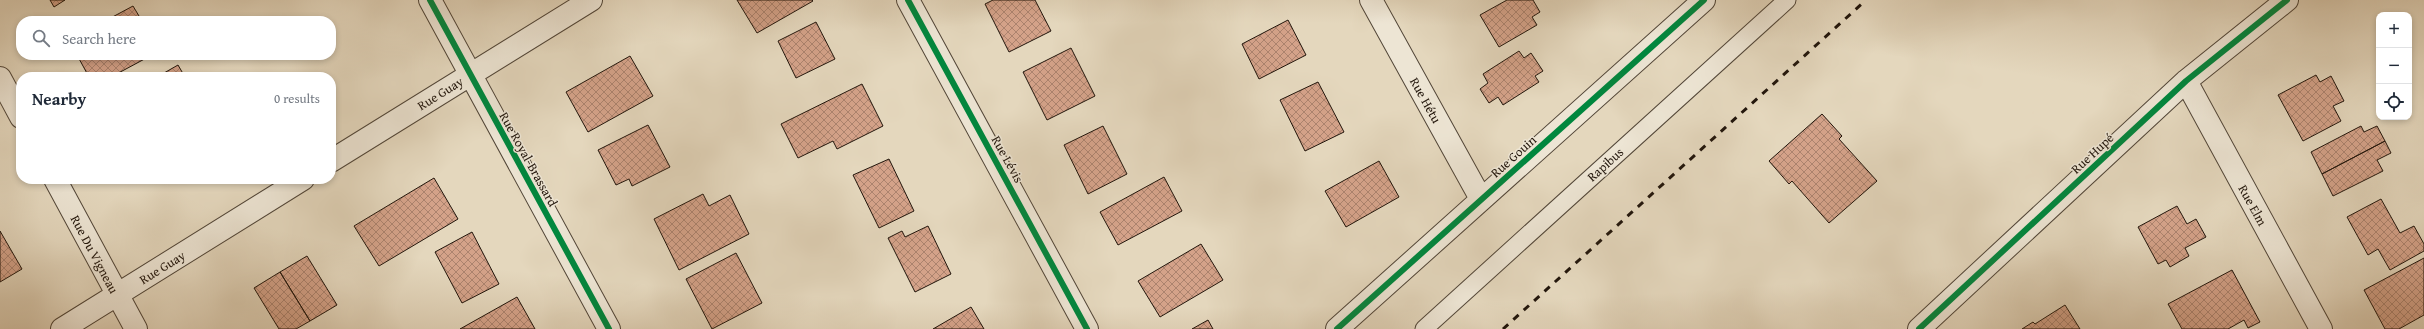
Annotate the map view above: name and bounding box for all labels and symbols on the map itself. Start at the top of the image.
street label: Rue Guay [414,72,467,115]
street label: Rue Hétu [1405,74,1446,127]
street label: Rue Royal-Brassard [495,108,562,210]
street label: Rue Hupé [2067,129,2118,178]
street label: Rue Gouin [1486,130,1541,182]
street label: Rue Lévis [987,132,1028,186]
street label: Rapibus [1583,143,1628,186]
street label: Rue Elm [2234,181,2272,230]
street label: Rue Du Vigneau [66,212,123,297]
street label: Rue Guay [136,246,189,289]

